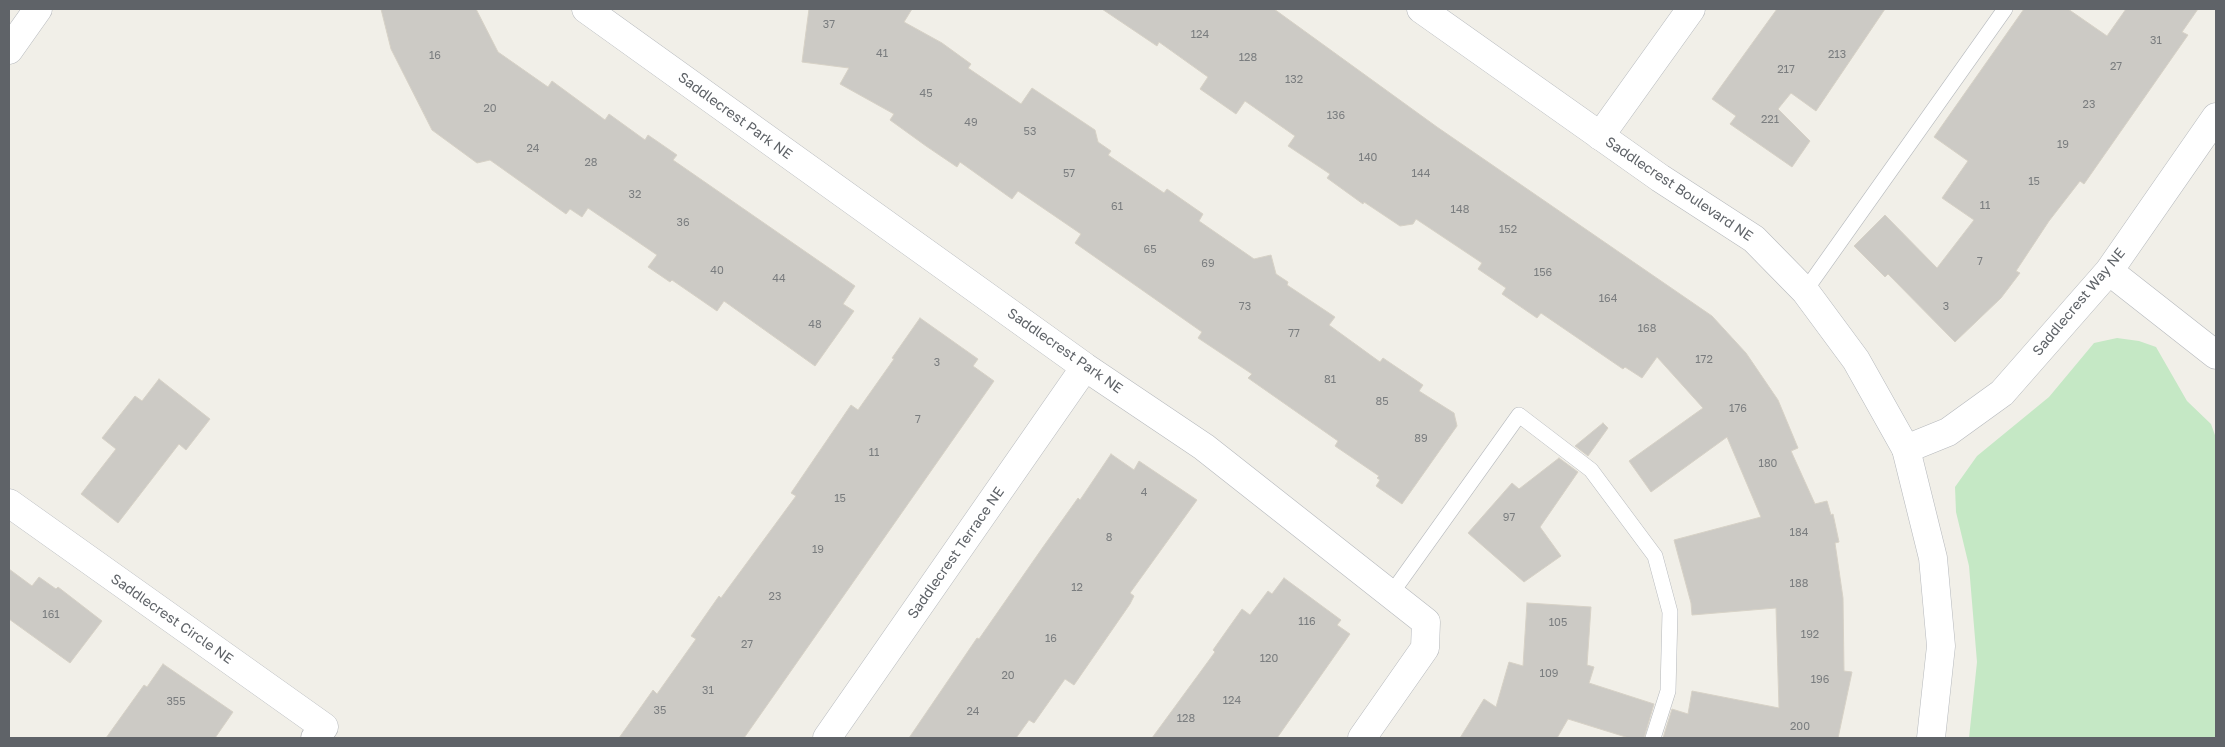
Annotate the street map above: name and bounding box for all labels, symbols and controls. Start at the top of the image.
house number: 37 [823,18,835,32]
house number: 124 [1191,28,1209,42]
house number: 31 [2150,34,2162,48]
house number: 41 [876,47,888,61]
house number: 213 [1828,48,1846,62]
house number: 16 [429,49,441,63]
house number: 128 [1239,51,1257,65]
house number: 27 [2110,60,2122,74]
house number: 217 [1777,63,1795,77]
street label: Saddlecrest Park NE [675,69,795,163]
house number: 132 [1285,73,1303,87]
house number: 45 [919,87,933,101]
house number: 23 [2083,98,2095,112]
house number: 20 [483,102,497,116]
house number: 136 [1327,109,1345,123]
house number: 221 [1761,113,1779,127]
house number: 49 [964,116,978,130]
house number: 53 [1024,125,1036,139]
street label: Saddlecrest Boulevard NE [1602,133,1756,245]
house number: 19 [2057,138,2069,152]
house number: 24 [526,142,540,156]
house number: 140 [1359,151,1377,165]
house number: 28 [584,156,598,170]
house number: 57 [1063,167,1075,181]
house number: 144 [1412,167,1430,181]
house number: 15 [2028,175,2040,189]
house number: 32 [629,188,641,202]
house number: 11 [1980,199,1990,213]
house number: 61 [1111,200,1123,214]
house number: 148 [1451,203,1469,217]
house number: 36 [676,216,690,230]
house number: 152 [1499,223,1517,237]
house number: 65 [1143,243,1157,257]
street label: Saddlecrest Way NE [2029,245,2129,359]
house number: 7 [1977,255,1983,269]
house number: 69 [1201,257,1215,271]
house number: 40 [710,264,724,278]
house number: 156 [1534,266,1552,280]
house number: 44 [772,272,786,286]
house number: 164 [1599,292,1617,306]
house number: 73 [1239,300,1251,314]
house number: 3 [1943,300,1949,314]
street label: Saddlecrest Park NE [1004,305,1126,397]
house number: 48 [808,318,822,332]
house number: 168 [1638,322,1656,336]
house number: 77 [1288,327,1300,341]
house number: 172 [1695,353,1713,367]
house number: 3 [934,356,940,370]
house number: 81 [1324,373,1336,387]
house number: 85 [1375,395,1389,409]
house number: 176 [1729,402,1747,416]
house number: 7 [915,413,921,427]
house number: 89 [1414,432,1428,446]
house number: 11 [869,446,879,460]
house number: 180 [1759,457,1777,471]
street label: Saddlecrest Terrace NE [904,484,1008,622]
house number: 4 [1141,486,1147,500]
house number: 15 [834,492,846,506]
house number: 97 [1503,511,1515,525]
house number: 184 [1790,526,1808,540]
house number: 8 [1106,531,1112,545]
house number: 19 [812,543,824,557]
street label: Saddlecrest Circle NE [108,570,236,668]
house number: 188 [1790,577,1808,591]
house number: 12 [1071,581,1083,595]
house number: 23 [769,590,781,604]
house number: 161 [42,608,60,622]
house number: 116 [1298,615,1316,629]
house number: 105 [1549,616,1567,630]
house number: 192 [1801,628,1819,642]
house number: 16 [1045,632,1057,646]
house number: 27 [741,638,753,652]
house number: 120 [1260,652,1278,666]
house number: 109 [1540,667,1558,681]
house number: 20 [1001,669,1015,683]
house number: 196 [1811,673,1829,687]
house number: 31 [702,684,714,698]
house number: 124 [1223,694,1241,708]
house number: 355 [166,695,186,709]
house number: 35 [654,704,666,718]
house number: 24 [966,705,980,719]
house number: 128 [1177,712,1195,726]
house number: 200 [1790,720,1810,734]

